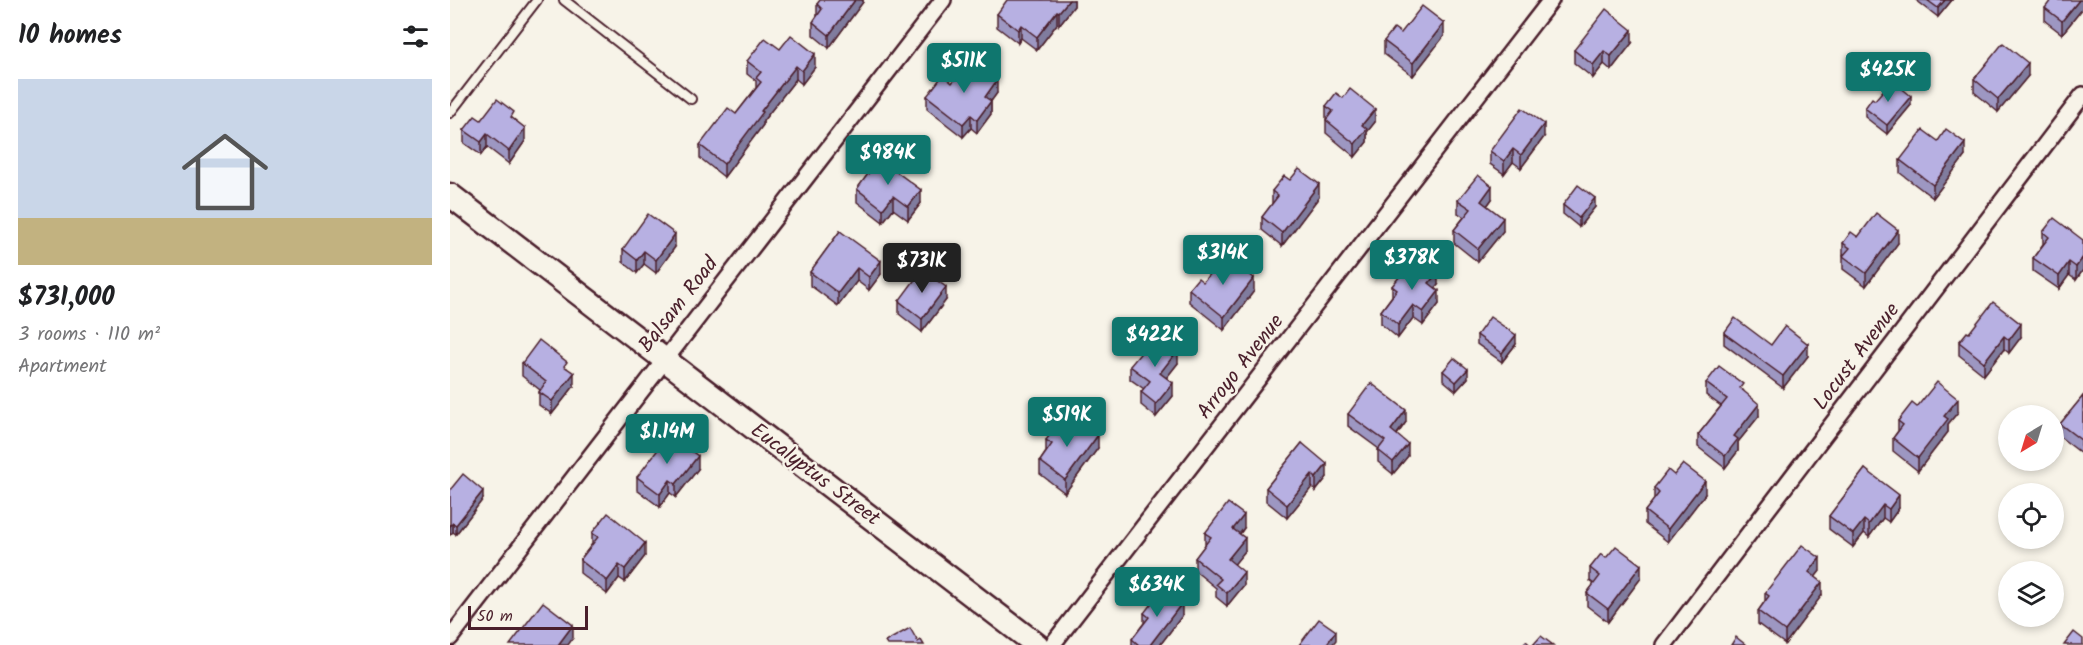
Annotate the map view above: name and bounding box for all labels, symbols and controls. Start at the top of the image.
text: 10 homes [18,15,122,57]
icon: filters [399,20,432,53]
pin: $511K [922,43,1006,94]
text: $511K [941,46,987,78]
pin: $425K [1846,52,1930,103]
text: $425K [1860,55,1916,87]
icon: home [171,118,279,226]
pin: $984K [846,135,930,186]
text: $984K [860,138,916,170]
pin: $314K [1181,235,1265,286]
text: $314K [1197,238,1249,270]
pin: $378K [1370,240,1454,291]
pin: $731K [880,243,964,294]
text: $378K [1384,243,1440,275]
text: $731K [897,246,947,278]
street label: Balsam Road [631,249,728,360]
text: $731,000 [18,277,115,319]
street label: Locust Avenue [1805,296,1909,418]
street label: Arroyo Avenue [1189,307,1293,427]
pin: $422K [1113,317,1197,368]
text: 3 rooms · 110 m² [18,319,160,351]
text: $422K [1126,320,1184,352]
text: Apartment [18,351,107,383]
pin: $519K [1025,397,1109,448]
text: $519K [1042,400,1092,432]
north arrow [1998,405,2064,471]
map controls [1998,405,2064,627]
pin: $1.14M [618,414,716,465]
street label: Eucalyptus Street [743,415,888,535]
text: $1.14M [640,417,694,449]
button: locate [1998,483,2064,549]
button: layers [1998,561,2064,627]
pin: $634K [1115,567,1199,618]
text: $634K [1129,570,1185,602]
scale bar [468,603,588,630]
text: 50 m [477,604,513,629]

